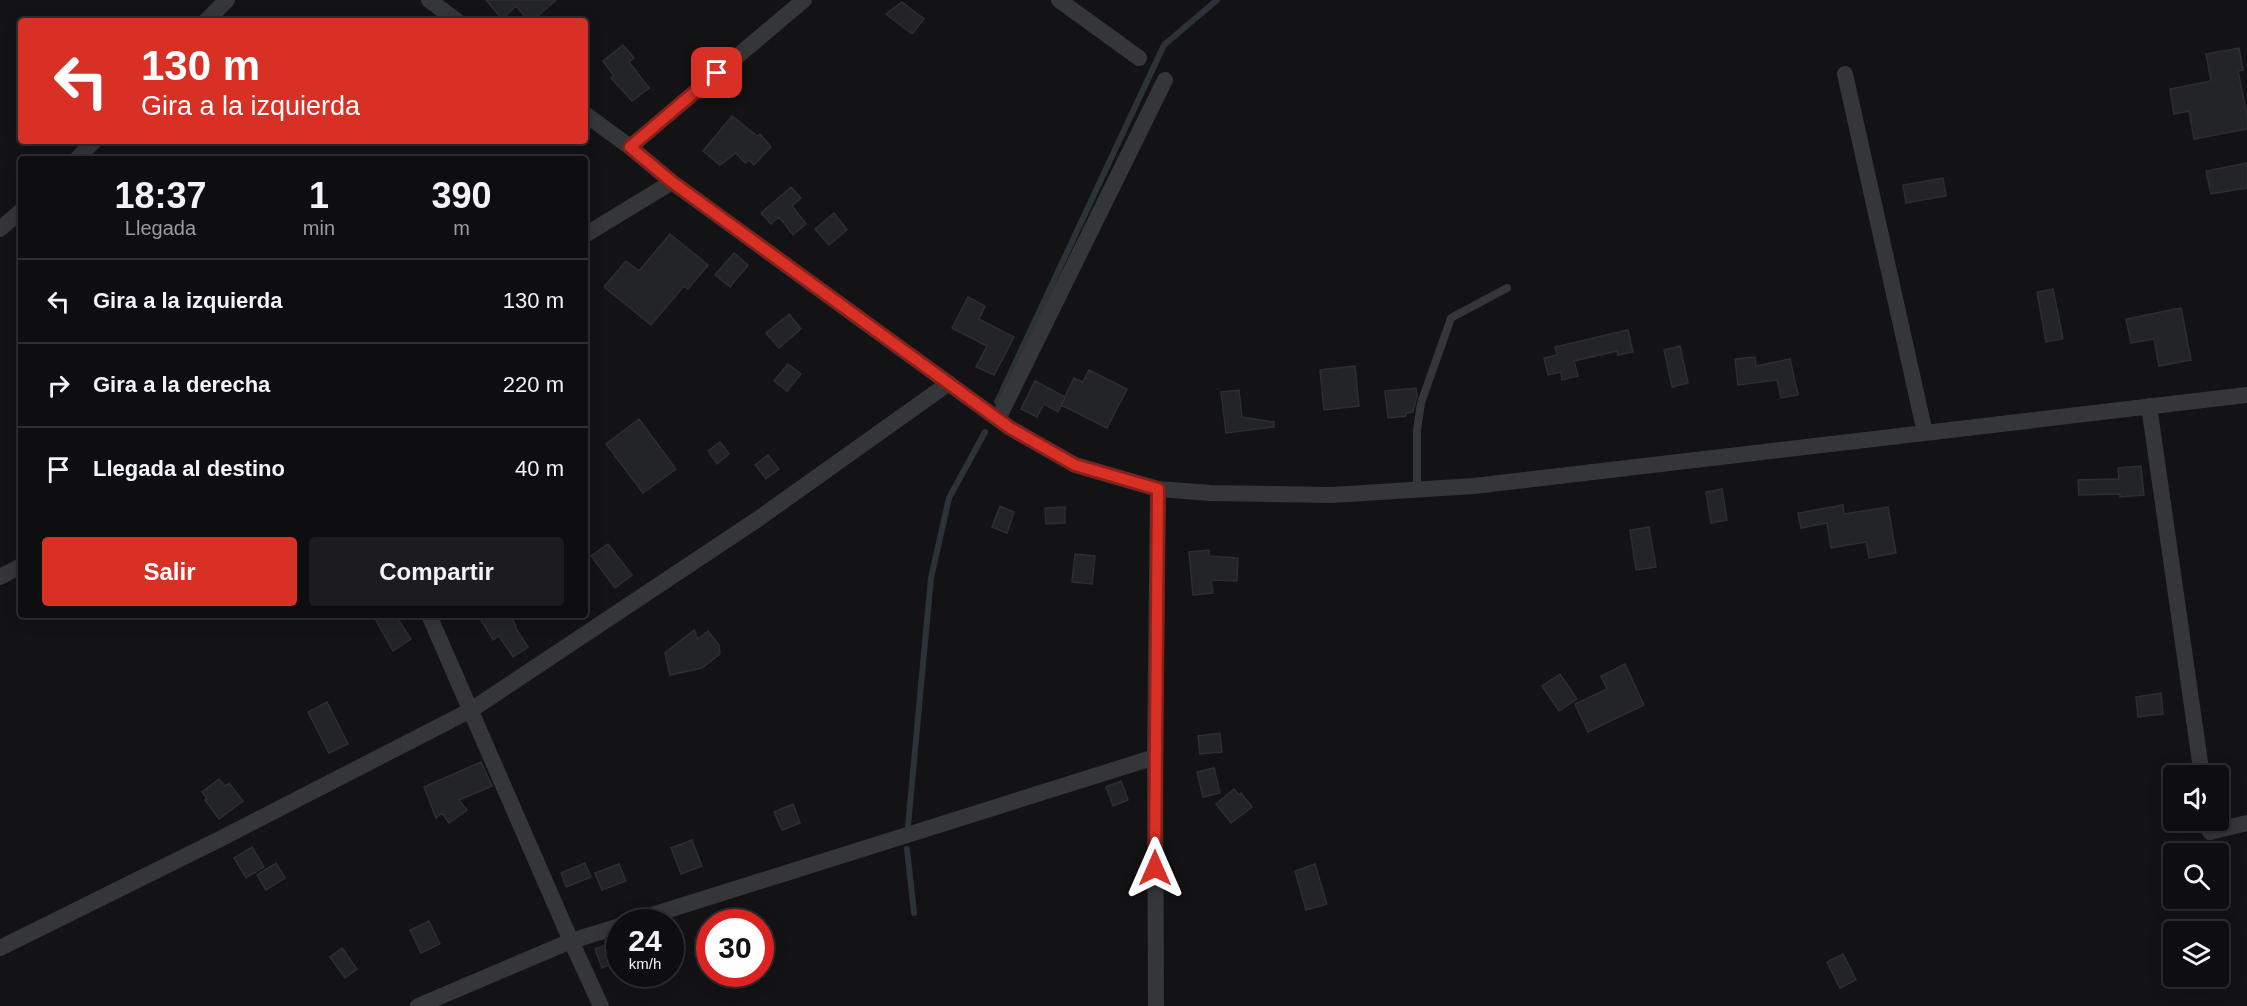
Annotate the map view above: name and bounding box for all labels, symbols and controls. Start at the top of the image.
icon: left [42,42,120,120]
text: 130 m [141,42,260,89]
pin [691,47,742,98]
icon: arrive [700,56,733,89]
text: Gira a la izquierda [141,91,360,121]
text: 18:37 [114,175,206,216]
text: 1 [309,175,329,216]
text: 390 [431,175,492,216]
text: Llegada [125,217,196,239]
text: min [303,217,335,239]
text: m [453,217,470,239]
icon: left [42,285,75,318]
text: Gira a la izquierda [93,288,283,313]
text: 130 m [503,288,564,313]
icon: right [42,369,75,402]
text: Gira a la derecha [93,372,270,397]
text: 220 m [503,372,564,397]
icon: arrive [42,453,75,486]
text: Llegada al destino [93,456,285,481]
text: 40 m [515,456,564,481]
button: Salir [42,537,297,606]
button: Compartir [309,537,564,606]
map controls [2163,765,2229,987]
button: sound [2163,765,2229,831]
position arrow [1123,836,1187,900]
button: search [2163,843,2229,909]
speed limit sign: 30 [696,909,774,987]
button: layers [2163,921,2229,987]
text: 24 [628,924,662,957]
text: km/h [629,955,661,972]

